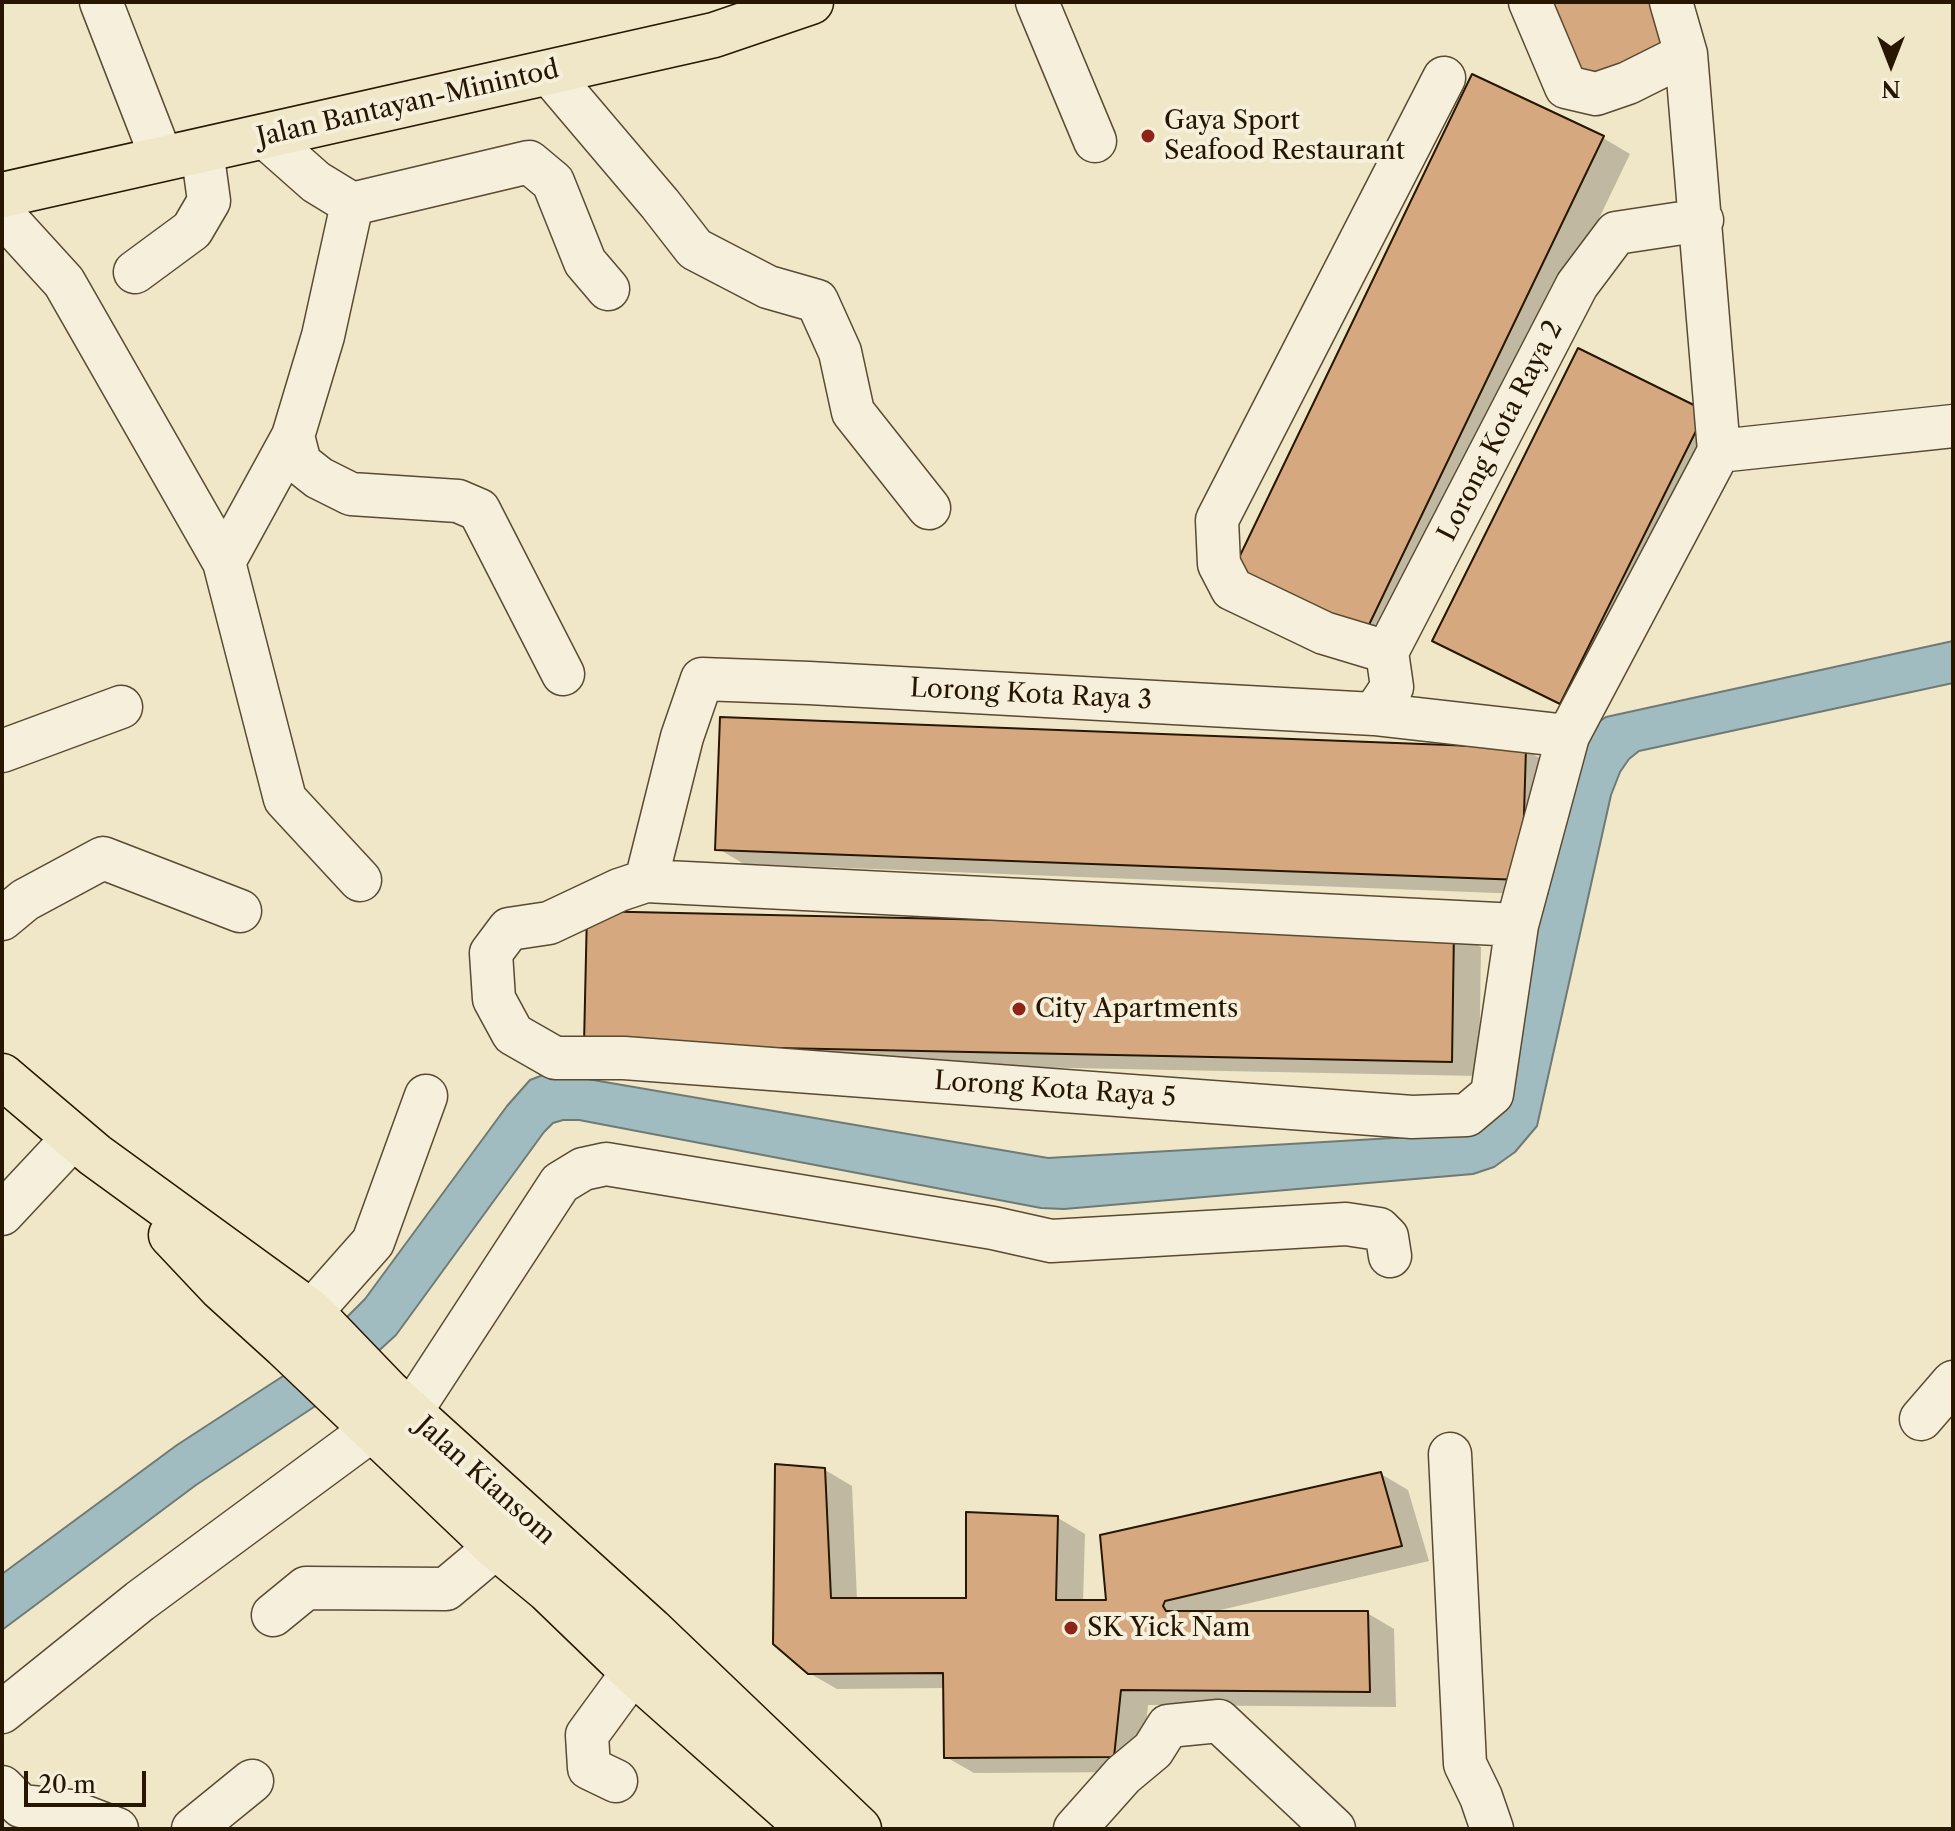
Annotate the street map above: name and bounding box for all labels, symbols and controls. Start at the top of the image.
north arrow [1851,24,1931,104]
street label: Jalan Bantayan-Minintod [254,54,562,154]
text: N [1881,75,1901,102]
place label: Gaya Sport Seafood Restaurant [1164,105,1405,166]
marker: Gaya Sport Seafood Restaurant [1139,127,1157,145]
street label: Lorong Kota Raya 2 [1432,316,1570,546]
street label: Lorong Kota Raya 3 [909,673,1153,717]
place label: City Apartments [1035,993,1238,1025]
marker: City Apartments [1010,1000,1028,1018]
street label: Lorong Kota Raya 5 [933,1066,1177,1114]
street label: Jalan Kiansom [409,1410,561,1552]
place label: SK Yick Nam [1087,1612,1250,1644]
marker: SK Yick Nam [1062,1619,1080,1637]
scale bar [28,1755,150,1805]
text: 20 m [38,1770,96,1799]

